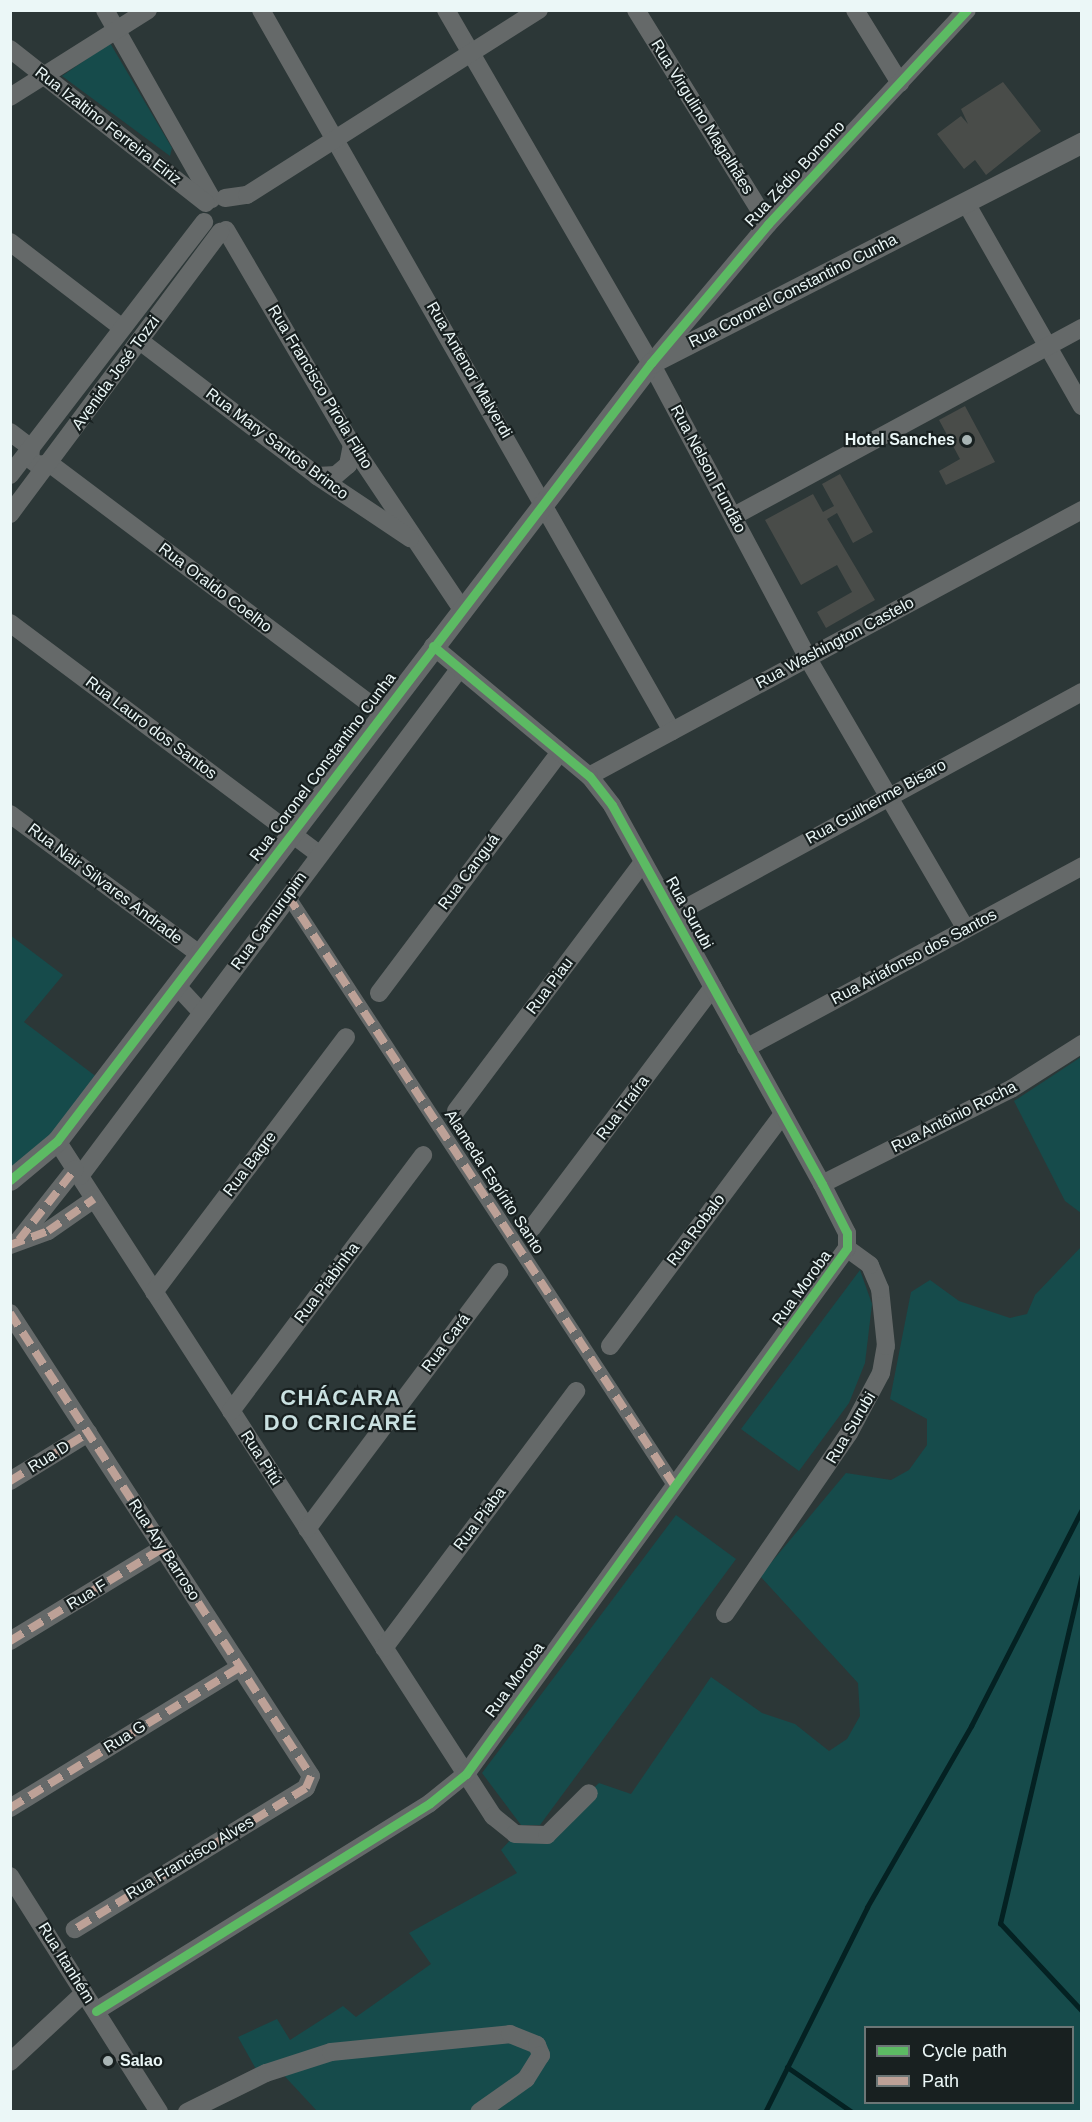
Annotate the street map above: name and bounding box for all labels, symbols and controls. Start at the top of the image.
street label: Rua Virgulino Magalhães [647,36,757,198]
street label: Rua Izaltino Ferreira Eiriz [31,63,185,189]
street label: Rua Zédio Bonomo [741,117,849,231]
street label: Rua Coronel Constantino Cunha [686,230,900,352]
street label: Rua Antenor Malverdi [422,298,516,442]
street label: Rua Francisco Pirola Filho [263,302,377,472]
street label: Avenida José Tozzi [68,312,164,434]
street label: Rua Mary Santos Brinco [202,384,352,504]
street label: Rua Nelson Fundão [666,402,750,536]
place label: Hotel Sanches [845,430,955,450]
marker: Hotel Sanches [960,433,974,447]
street label: Rua Oraldo Coelho [155,539,275,637]
street label: Rua Washington Castelo [753,593,917,693]
street label: Rua Coronel Constantino Cunha [246,669,400,865]
street label: Rua Lauro dos Santos [82,672,220,784]
street label: Rua Guilherme Bisaro [803,755,949,849]
street label: Rua Nair Silvares Andrade [24,819,186,949]
street label: Rua Canguá [434,830,504,914]
street label: Rua Camurupim [227,868,311,974]
street label: Rua Surubi [661,873,717,953]
street label: Rua Ariafonso dos Santos [827,905,1001,1009]
street label: Rua Piau [523,954,577,1018]
street label: Rua Traíra [593,1072,653,1144]
street label: Rua Antônio Rocha [888,1077,1020,1157]
street label: Alameda Espírito Santo [440,1106,548,1258]
street label: Rua Bagre [219,1128,281,1200]
street label: Rua Robalo [663,1190,729,1270]
street label: Rua Piabinha [290,1239,364,1327]
street label: Rua Moroba [768,1247,836,1329]
street label: Rua Cará [418,1310,474,1376]
district label: CHÁCARA DO CRICARÉ [264,1384,418,1436]
street label: Rua Surubi [822,1389,880,1467]
street label: Rua Pitú [236,1427,286,1489]
street label: Rua D [25,1437,73,1477]
street label: Rua Piaba [450,1483,510,1555]
street label: Rua Ary Barroso [124,1495,204,1605]
street label: Rua F [63,1576,111,1614]
street label: Rua Moroba [481,1639,549,1721]
street label: Rua G [100,1717,150,1757]
street label: Rua Francisco Alves [122,1812,258,1904]
street label: Rua Itanhém [34,1919,98,2007]
legend [864,2026,1074,2104]
text: Cycle path [922,2041,1007,2061]
place label: Salao [120,2051,163,2071]
marker: Salao [101,2054,115,2068]
text: Path [922,2071,959,2091]

